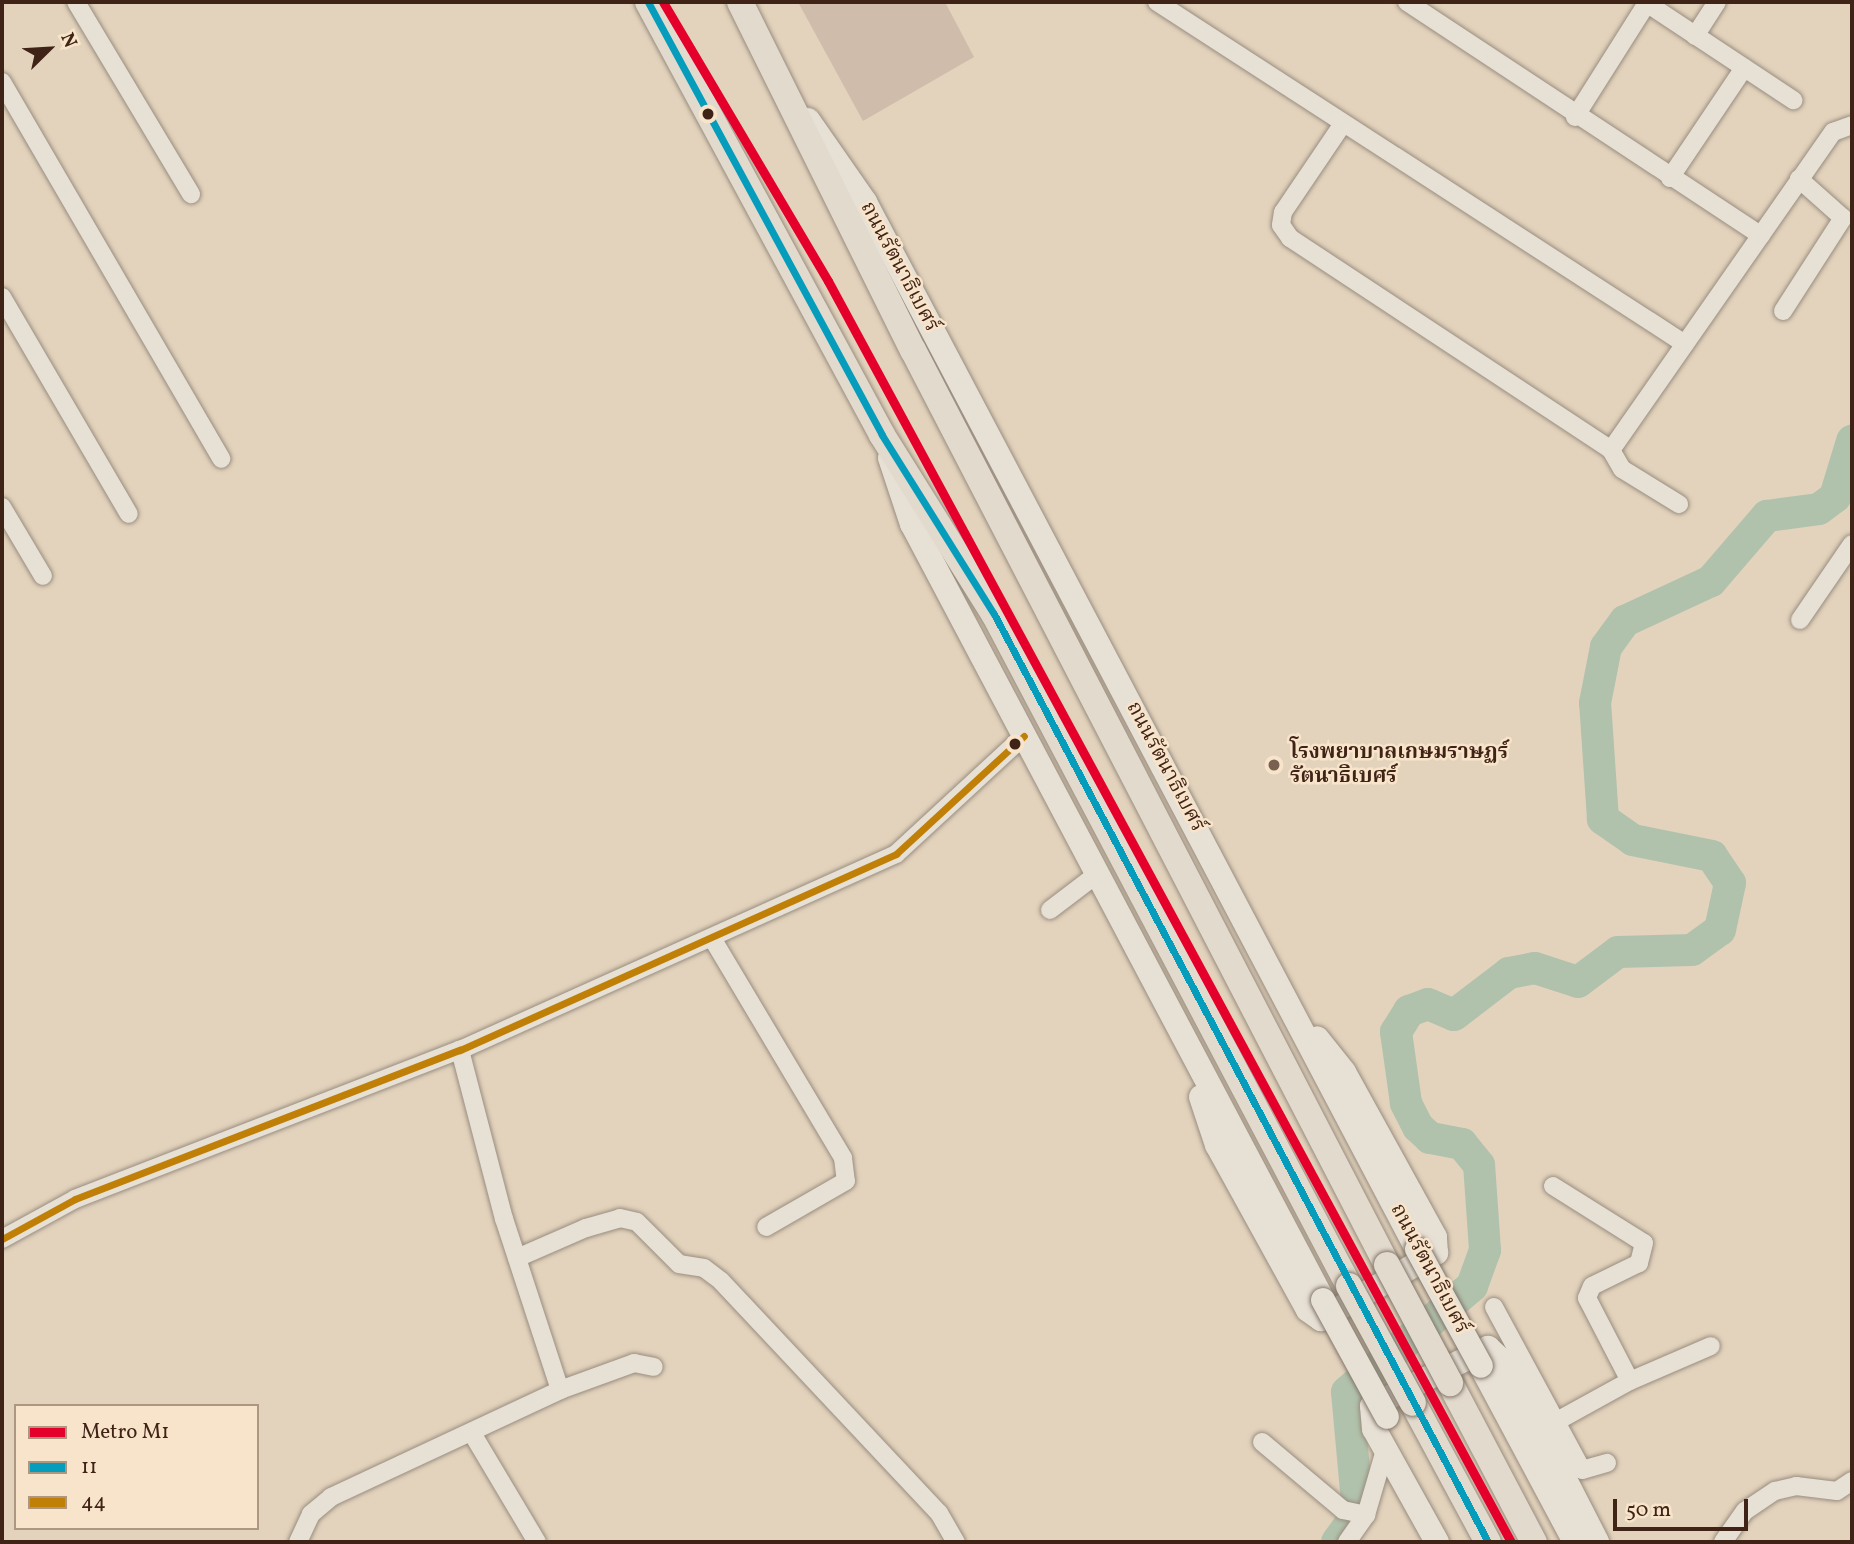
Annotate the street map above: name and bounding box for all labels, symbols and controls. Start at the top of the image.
north arrow [14,14,84,84]
text: N [53,29,83,52]
unlabelled marker [701,107,715,121]
street label: ถนนรัตนาธิเบศร์ [854,197,944,337]
street label: ถนนรัตนาธิเบศร์ [1120,697,1210,837]
unlabelled marker [1008,737,1022,751]
place label: โรงพยาบาลเกษมราษฏร์ รัตนาธิเบศร์ [1290,740,1508,790]
marker: โรงพยาบาลเกษมราษฏร์ รัตนาธิเบศร์ [1264,755,1284,775]
street label: ถนนรัตนาธิเบศร์ [1384,1199,1474,1339]
legend [14,1404,259,1530]
text: Metro M1 [81,1418,169,1447]
text: 11 [81,1453,97,1482]
scale bar [1616,1484,1751,1528]
text: 44 [81,1488,106,1517]
text: 50 m [1626,1496,1671,1525]

